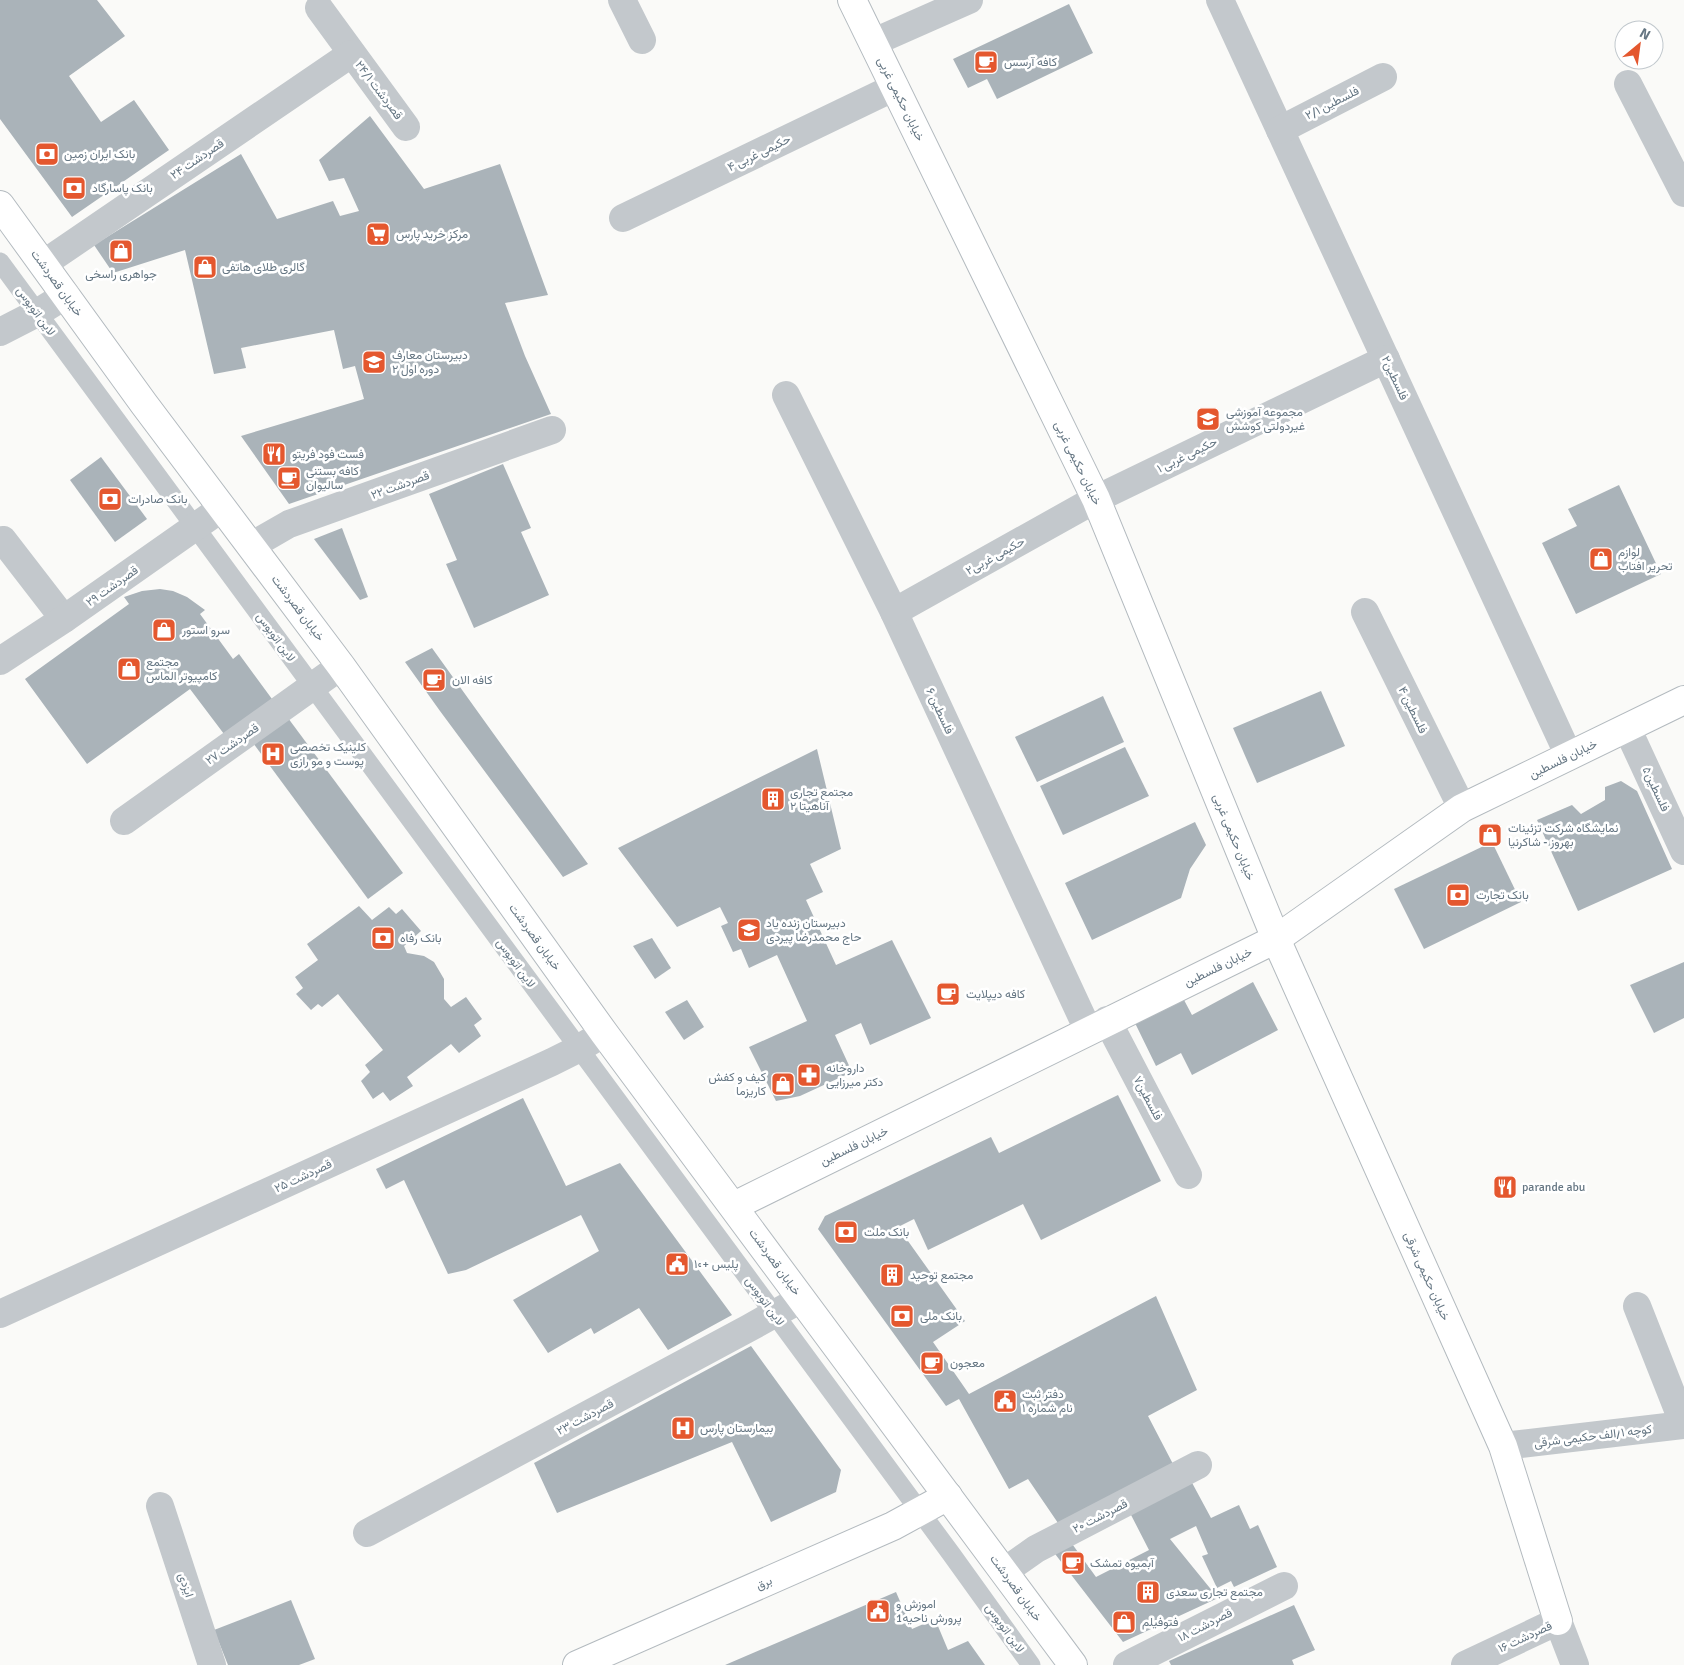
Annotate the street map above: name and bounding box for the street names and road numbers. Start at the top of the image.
street label: خیابان حکیمی غربی [874,55,927,144]
street label: قصردشت ۲۴/۱ [351,58,406,123]
street label: فلسطین ۲/۱ [1303,84,1362,123]
street label: حکیمی غربی ۴ [725,132,793,175]
street label: قصردشت ۲۴ [168,136,227,183]
street label: خیابان قصردشت [27,247,86,320]
street label: لاین اتوبوس [13,284,58,339]
street label: فلسطین۲ [1378,354,1411,403]
street label: خیابان حکیمی غربی [1051,419,1104,508]
street label: حکیمی غربی ۱ [1155,434,1220,476]
street label: قصردشت ۲۲ [369,468,431,503]
street label: حکیمی غربی۲ [963,534,1027,579]
street label: قصردشت ۲۹ [83,563,141,610]
street label: خیابان قصردشت [268,572,327,644]
street label: لاین اتوبوس [253,610,298,665]
street label: ۴ فلسطین [1395,684,1430,736]
street label: فلسطین ۶ [922,686,957,737]
street label: قصردشت ۲۷ [203,721,262,768]
street label: خیابان فلسطین [1527,737,1600,782]
street label: فلسطین۵ [1639,764,1672,814]
street label: خیابان حکیمی غربی [1209,792,1258,883]
street label: خیابان قصردشت [505,901,564,974]
street label: لاین اتوبوس [493,936,538,991]
street label: خیابان فلسطین [1182,945,1255,990]
street label: ۷فلسطین [1130,1074,1165,1123]
street label: خیابان فلسطین [818,1124,891,1169]
street label: قصردشت ۲۵ [272,1157,334,1196]
street label: خیابان قصردشت [745,1226,804,1299]
street label: خیابان حکیمی شرقی [1400,1230,1453,1323]
street label: لاین اتوبوس [742,1274,787,1329]
street label: قصردشت ۲۳ [554,1396,616,1439]
street label: کوچه ۱/الف حکیمی شرقی [1533,1422,1653,1451]
street label: قصردشت ۲۰ [1070,1496,1130,1537]
street label: خیابان قصردشت [986,1552,1045,1625]
street label: ایزدی [175,1571,196,1599]
street label: برق [754,1573,775,1594]
street label: لاین اتوبوس [982,1601,1027,1656]
street label: قصردشت ۱۸ [1176,1605,1235,1646]
street label: قصردشت ۱۶ [1496,1618,1555,1656]

